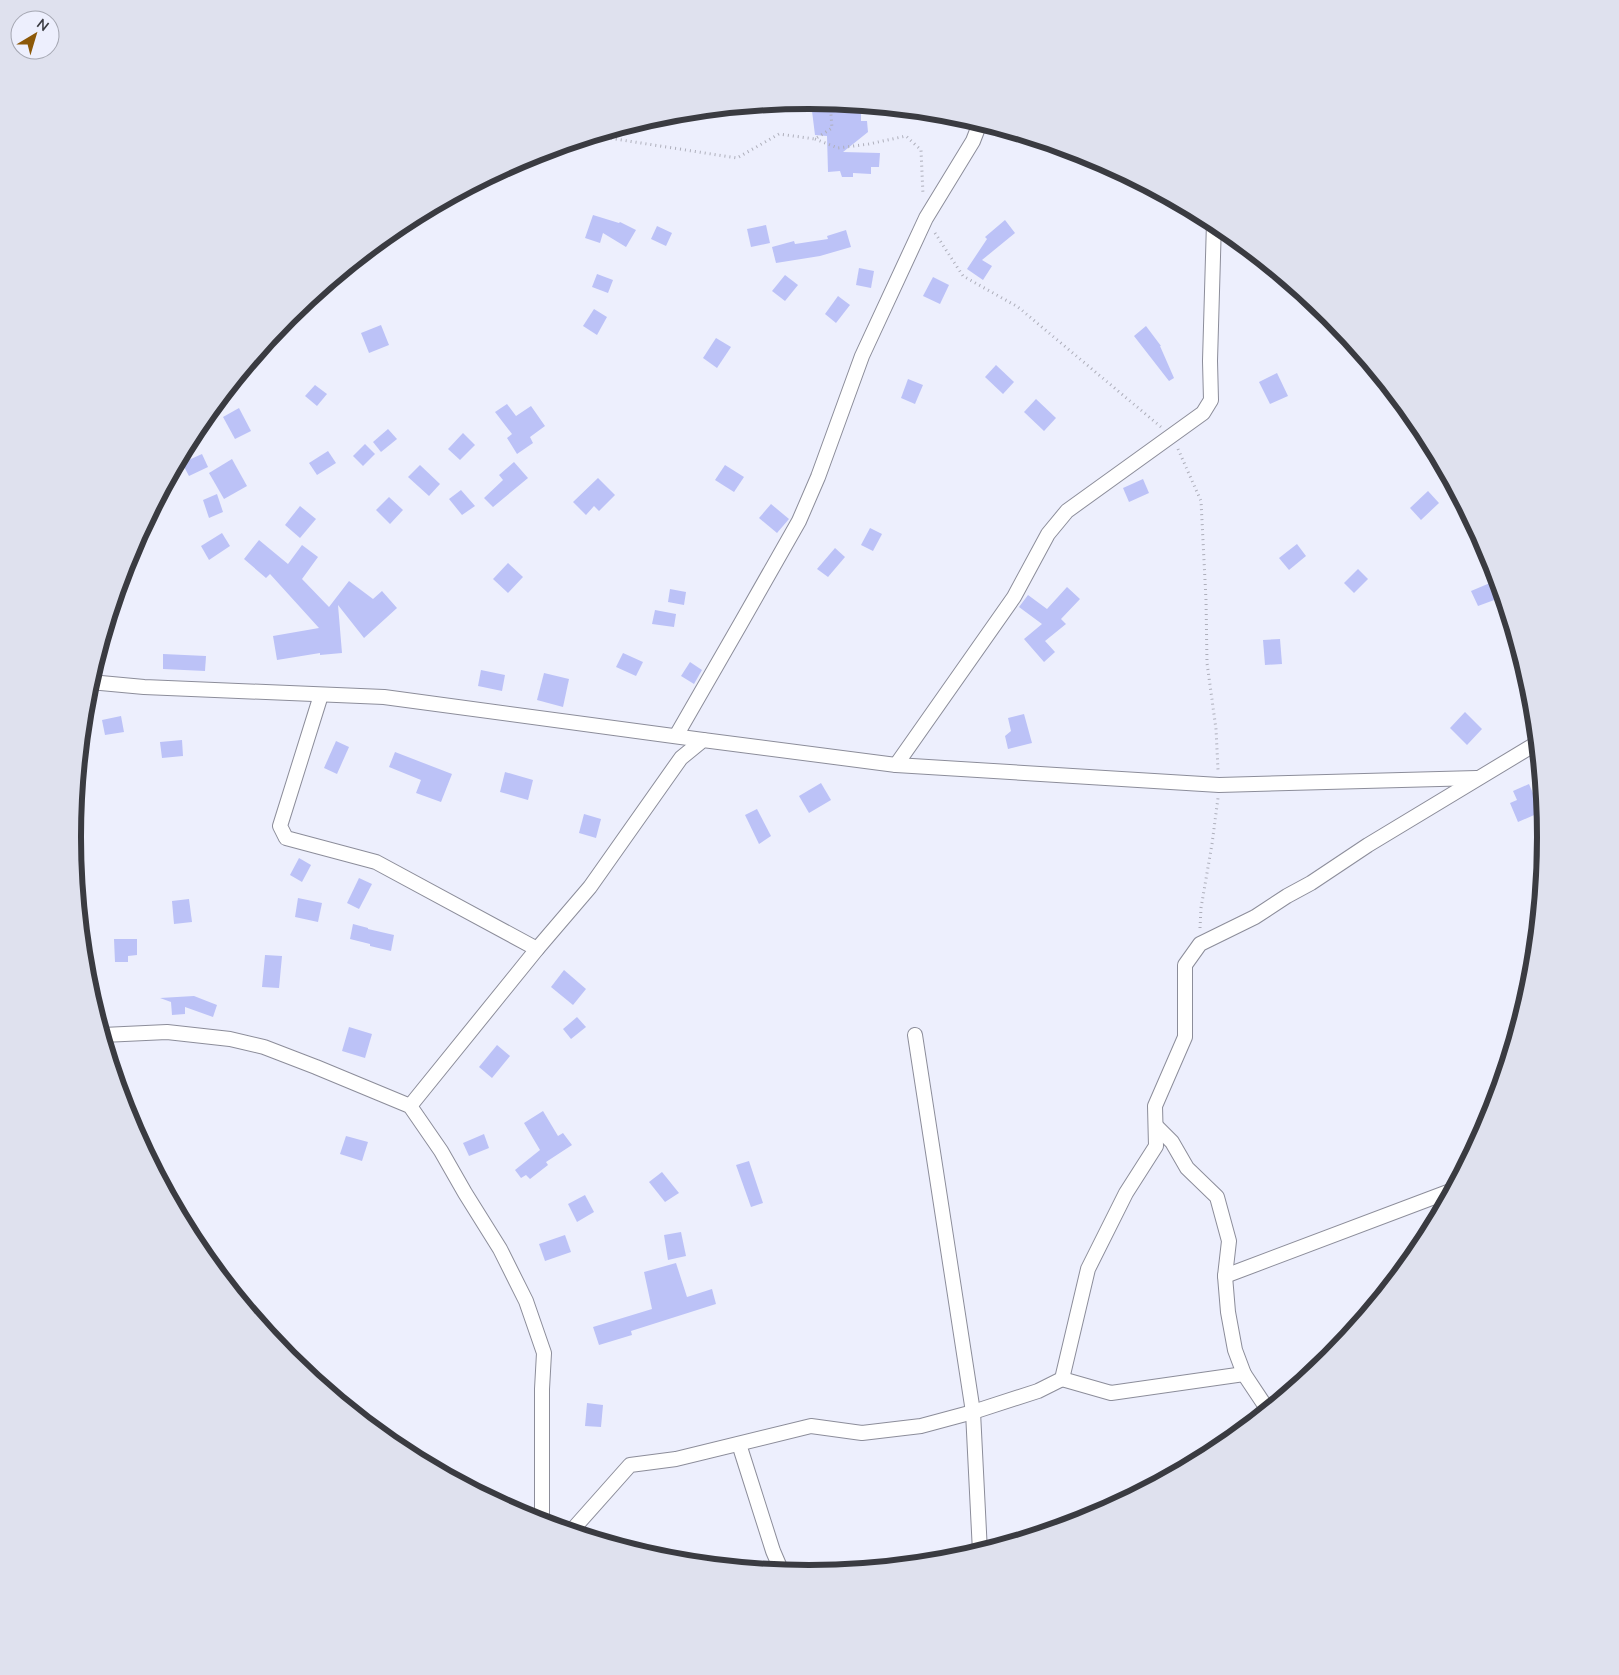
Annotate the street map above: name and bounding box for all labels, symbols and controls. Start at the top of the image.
north arrow [10,10,60,60]
text: N [33,14,53,35]

